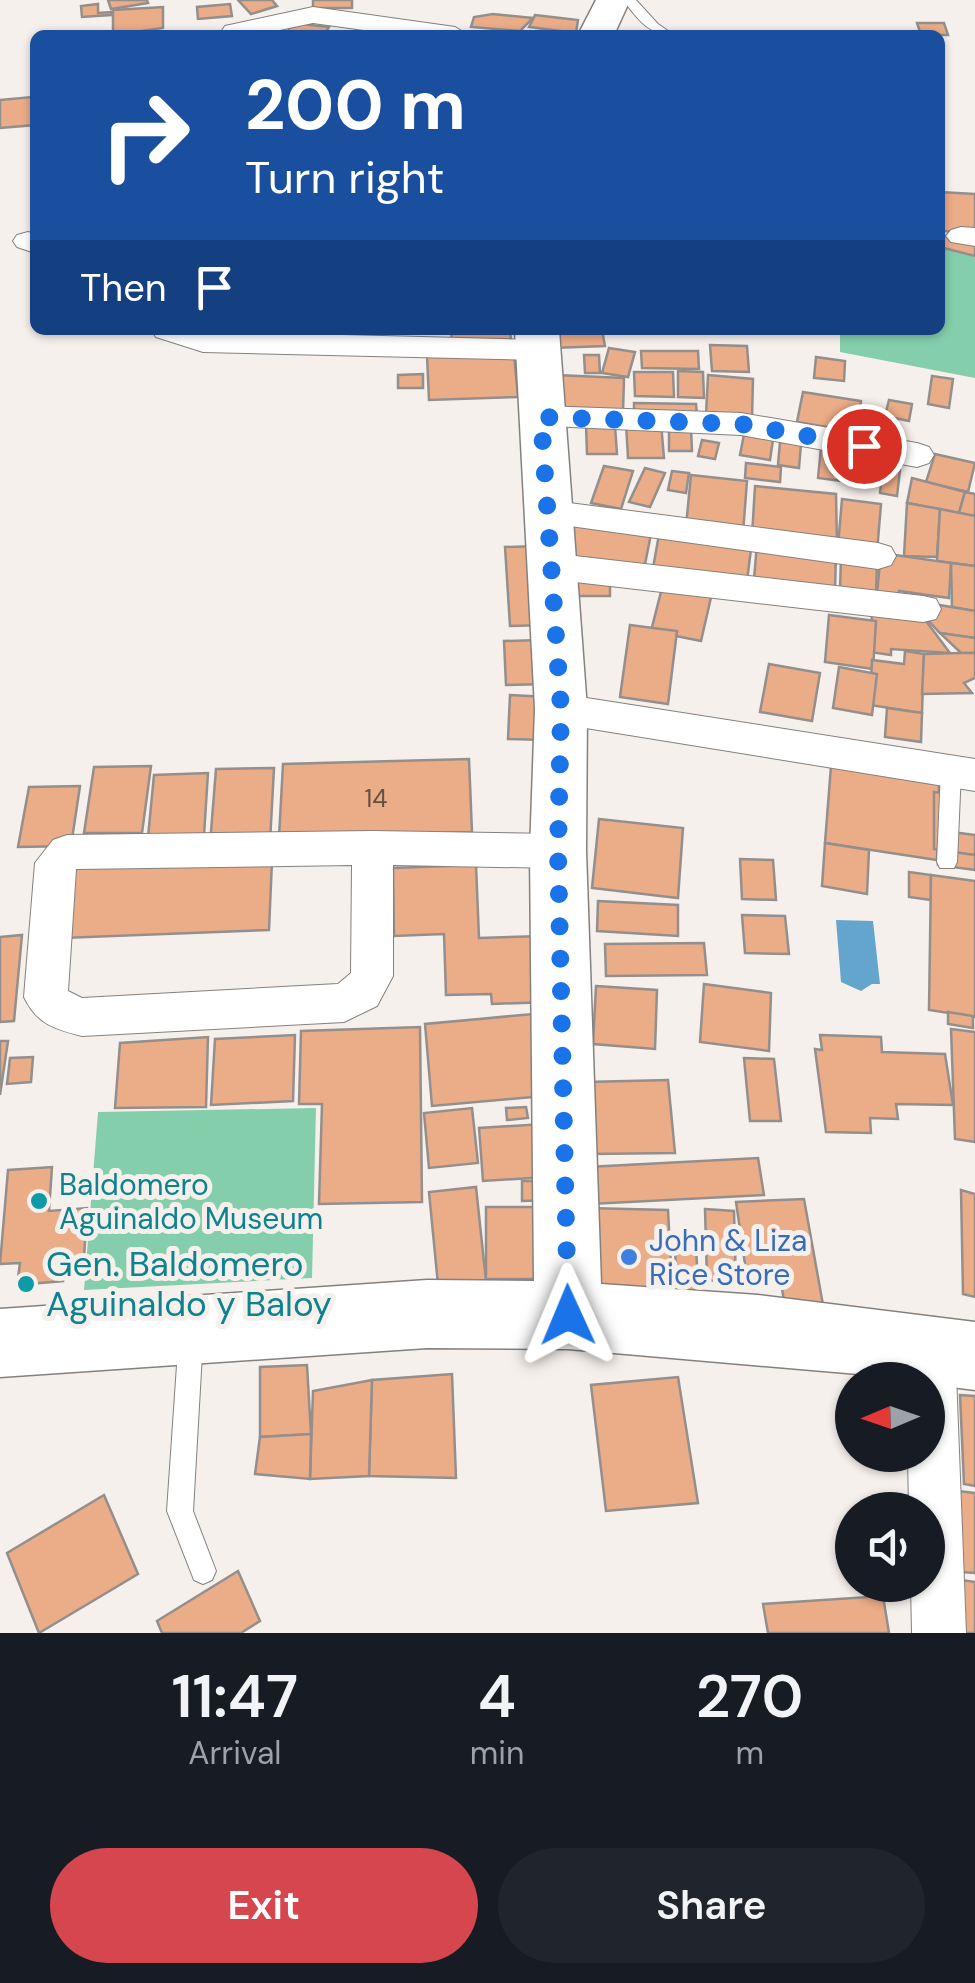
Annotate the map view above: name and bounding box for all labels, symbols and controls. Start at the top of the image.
text: 200 m [245,60,466,151]
icon: right [80,70,210,200]
text: Turn right [245,148,444,207]
icon: arrive [187,260,242,315]
text: Then [80,263,167,313]
pin [822,404,907,489]
icon: arrive [837,419,892,474]
house number: 14 [365,782,387,815]
place label: Baldomero Aguinaldo Museum [59,1165,323,1238]
marker: Baldomero Aguinaldo Museum [28,1190,50,1212]
place label: John & Liza Rice Store [649,1221,807,1294]
place label: Gen. Baldomero Aguinaldo y Baloy [46,1241,332,1327]
marker: John & Liza Rice Store [618,1246,640,1268]
position arrow [516,1263,620,1367]
marker: Gen. Baldomero Aguinaldo y Baloy [15,1273,37,1295]
north arrow [835,1362,945,1472]
map controls [835,1362,945,1602]
button: sound [835,1492,945,1602]
text: 11:47 [172,1657,298,1736]
text: 4 [478,1657,516,1736]
text: 270 [696,1657,803,1736]
text: Arrival [188,1732,281,1774]
text: min [470,1732,524,1774]
text: m [735,1732,764,1774]
button: Exit [50,1848,478,1963]
button: Share [498,1848,925,1963]

